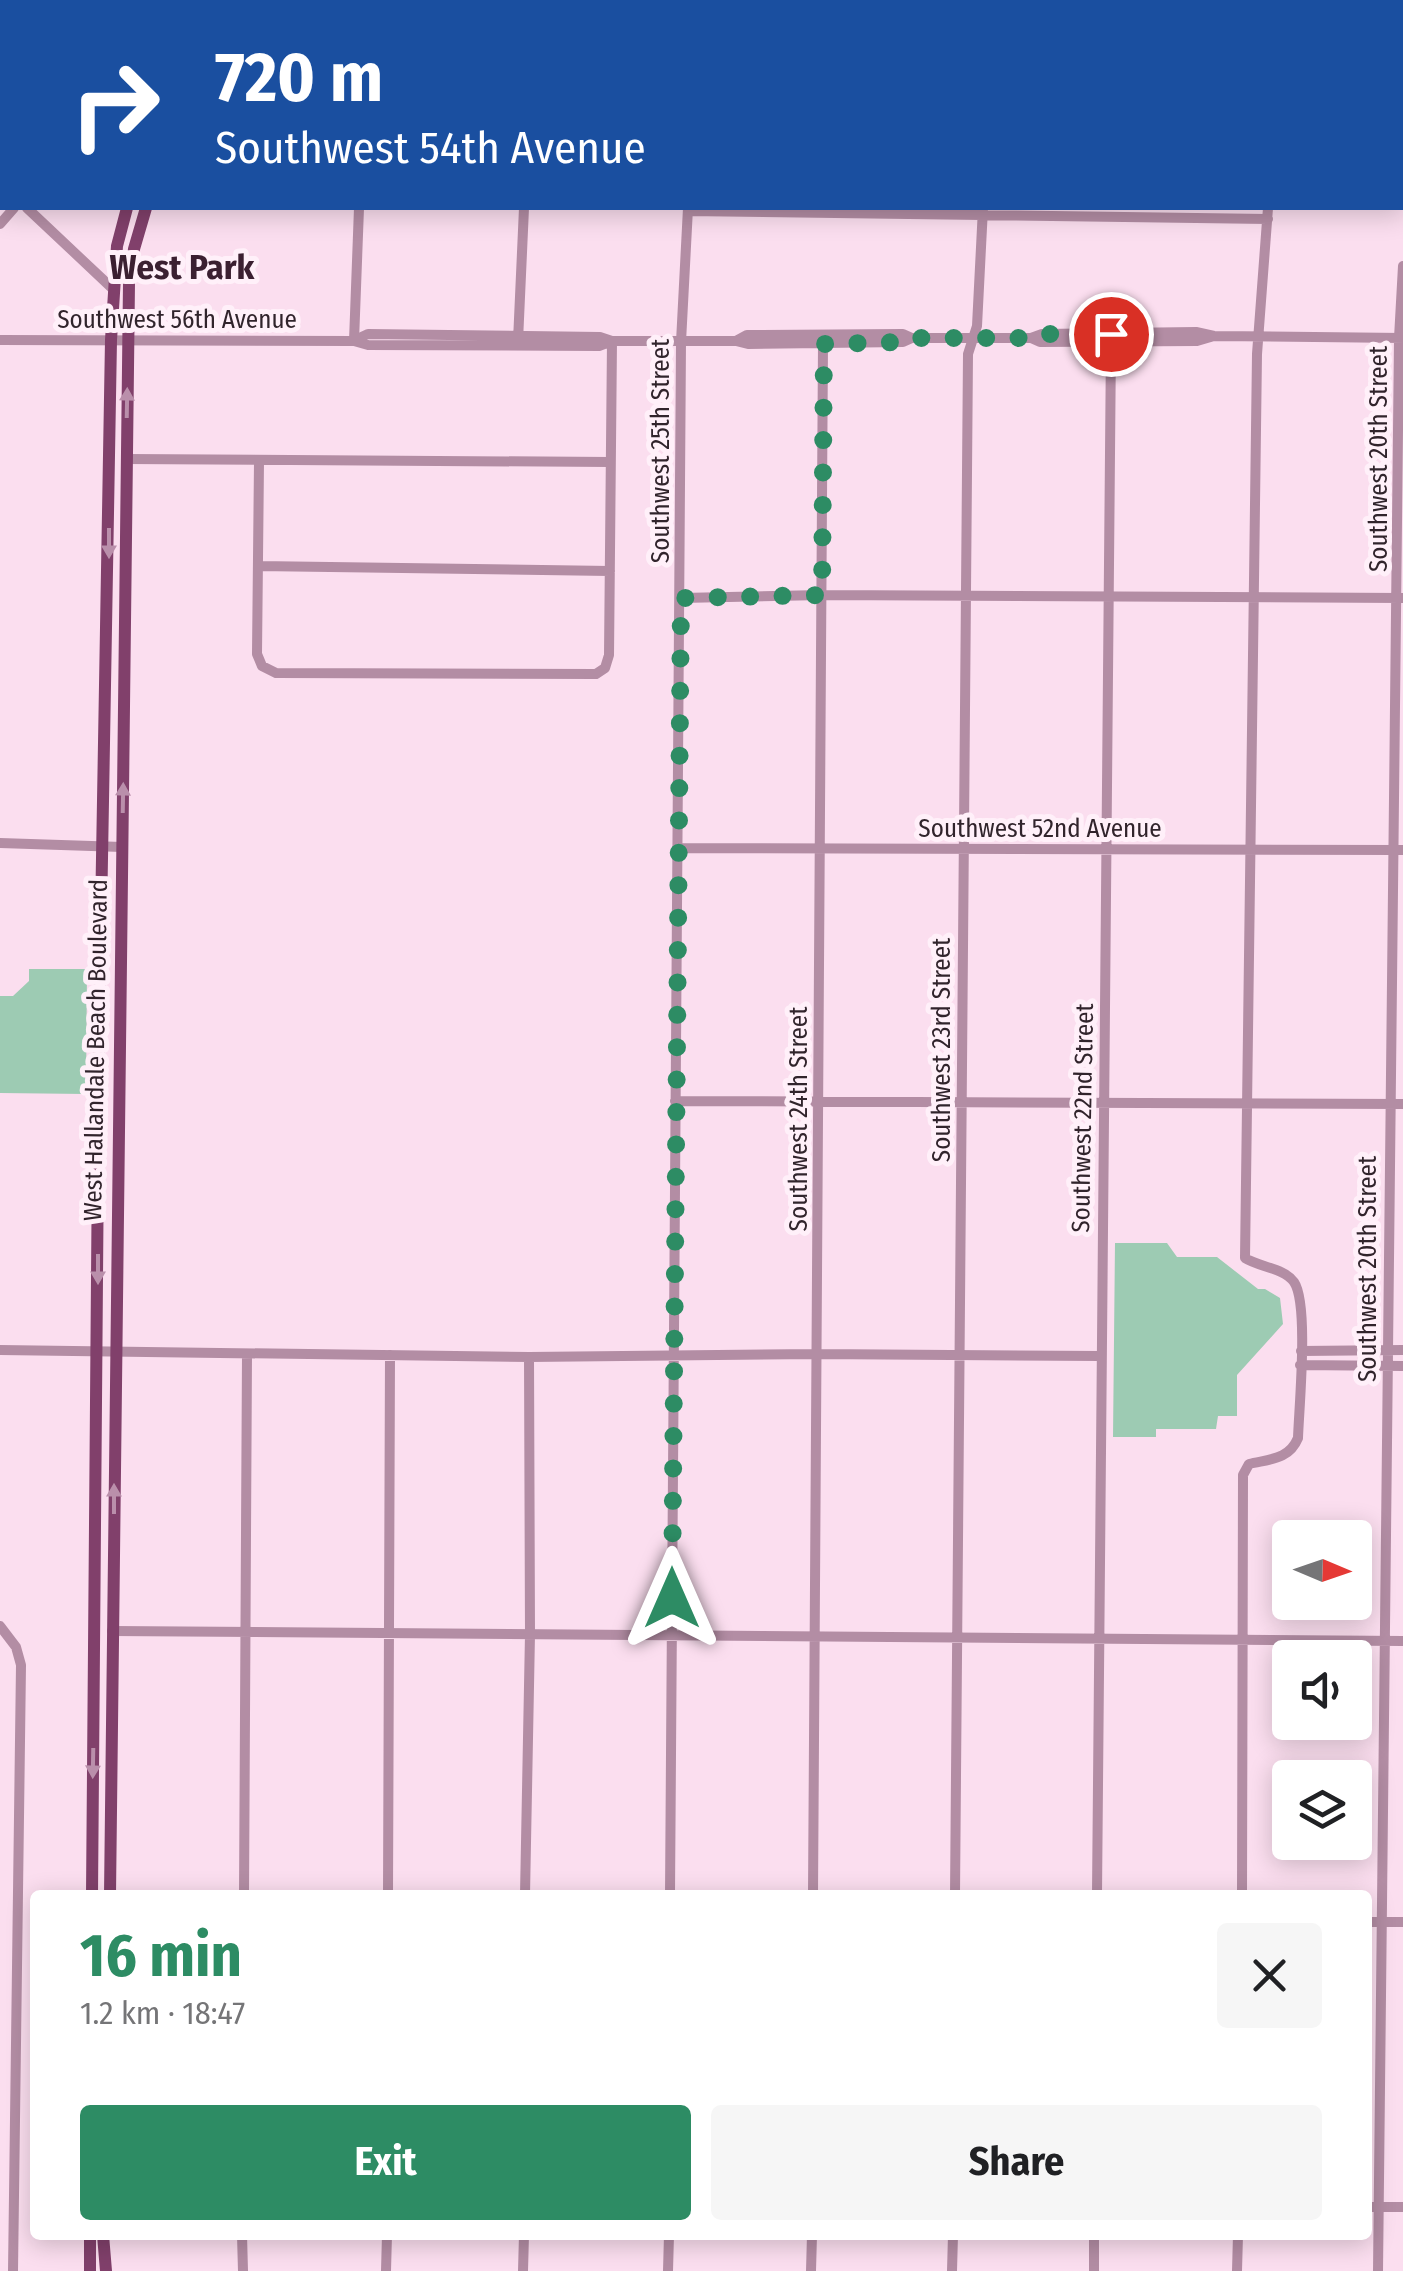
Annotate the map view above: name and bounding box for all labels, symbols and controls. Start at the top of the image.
text: 720 m [215,36,383,120]
icon: right [50,40,180,170]
text: Southwest 54th Avenue [215,121,646,175]
district label: West Park [110,246,256,288]
pin [1069,292,1154,377]
street label: Southwest 56th Avenue [57,305,297,335]
icon: arrive [1084,307,1139,362]
street label: Southwest 25th Street [646,338,676,563]
street label: Southwest 20th Street [1364,345,1394,572]
one-way arrow [120,386,136,418]
one-way arrow [101,527,117,559]
one-way arrow [115,781,131,813]
street label: Southwest 52nd Avenue [918,814,1162,844]
street label: West Hallandale Beach Boulevard [78,879,114,1221]
street label: Southwest 23rd Street [927,937,957,1162]
street label: Southwest 22nd Street [1066,1002,1100,1233]
street label: Southwest 24th Street [784,1006,814,1231]
street label: Southwest 20th Street [1353,1155,1383,1382]
one-way arrow [90,1253,106,1285]
one-way arrow [106,1482,122,1514]
north arrow [1272,1520,1372,1620]
map controls [1272,1520,1372,1860]
position arrow [620,1546,724,1650]
button: sound [1272,1640,1372,1740]
one-way arrow [85,1747,101,1779]
button: layers [1272,1760,1372,1860]
text: 16 min [80,1920,242,1992]
button: close [1217,1923,1322,2028]
text: 1.2 km · 18:47 [80,1994,245,2032]
button: Exit [80,2105,691,2220]
button: Share [711,2105,1322,2220]

